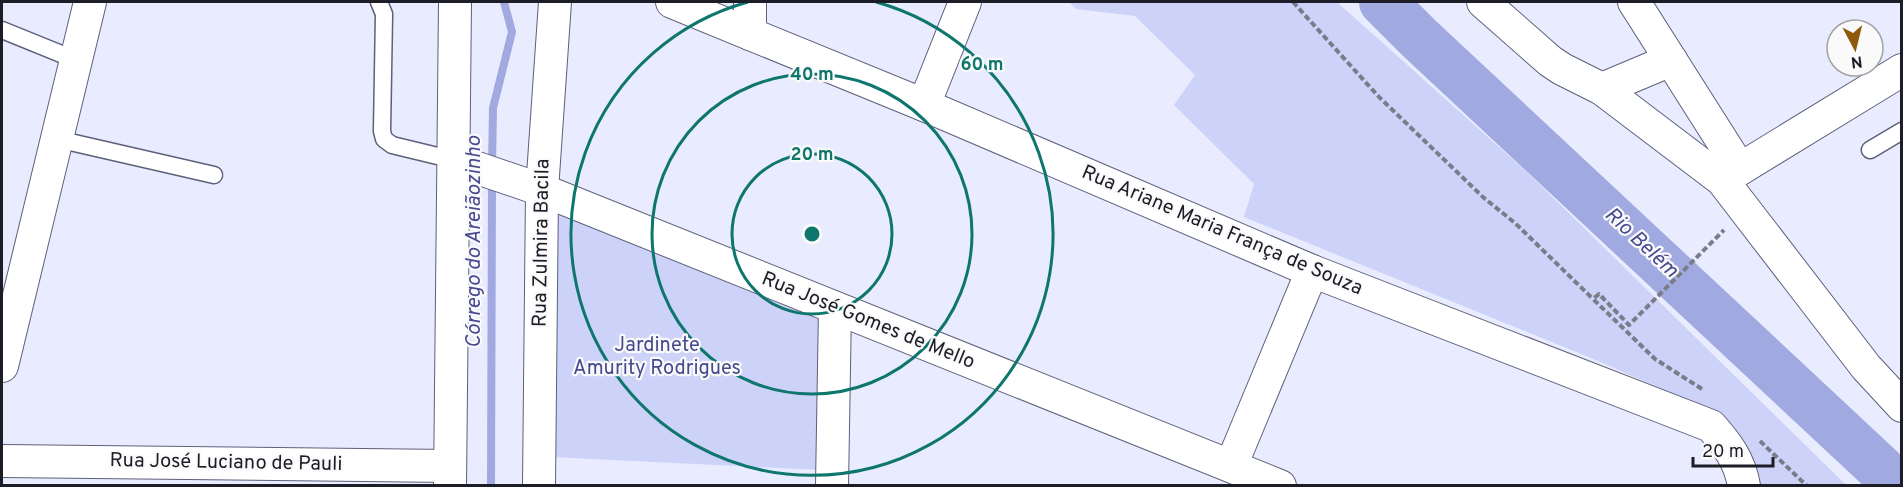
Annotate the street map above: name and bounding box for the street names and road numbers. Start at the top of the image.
street label: Rua Zulmira Bacila [528,158,556,328]
street label: Rua Ariane Maria França de Souza [1077,160,1367,302]
street label: Rua José Gomes de Mello [757,266,979,376]
street label: Rua José Luciano de Pauli [109,448,343,478]

